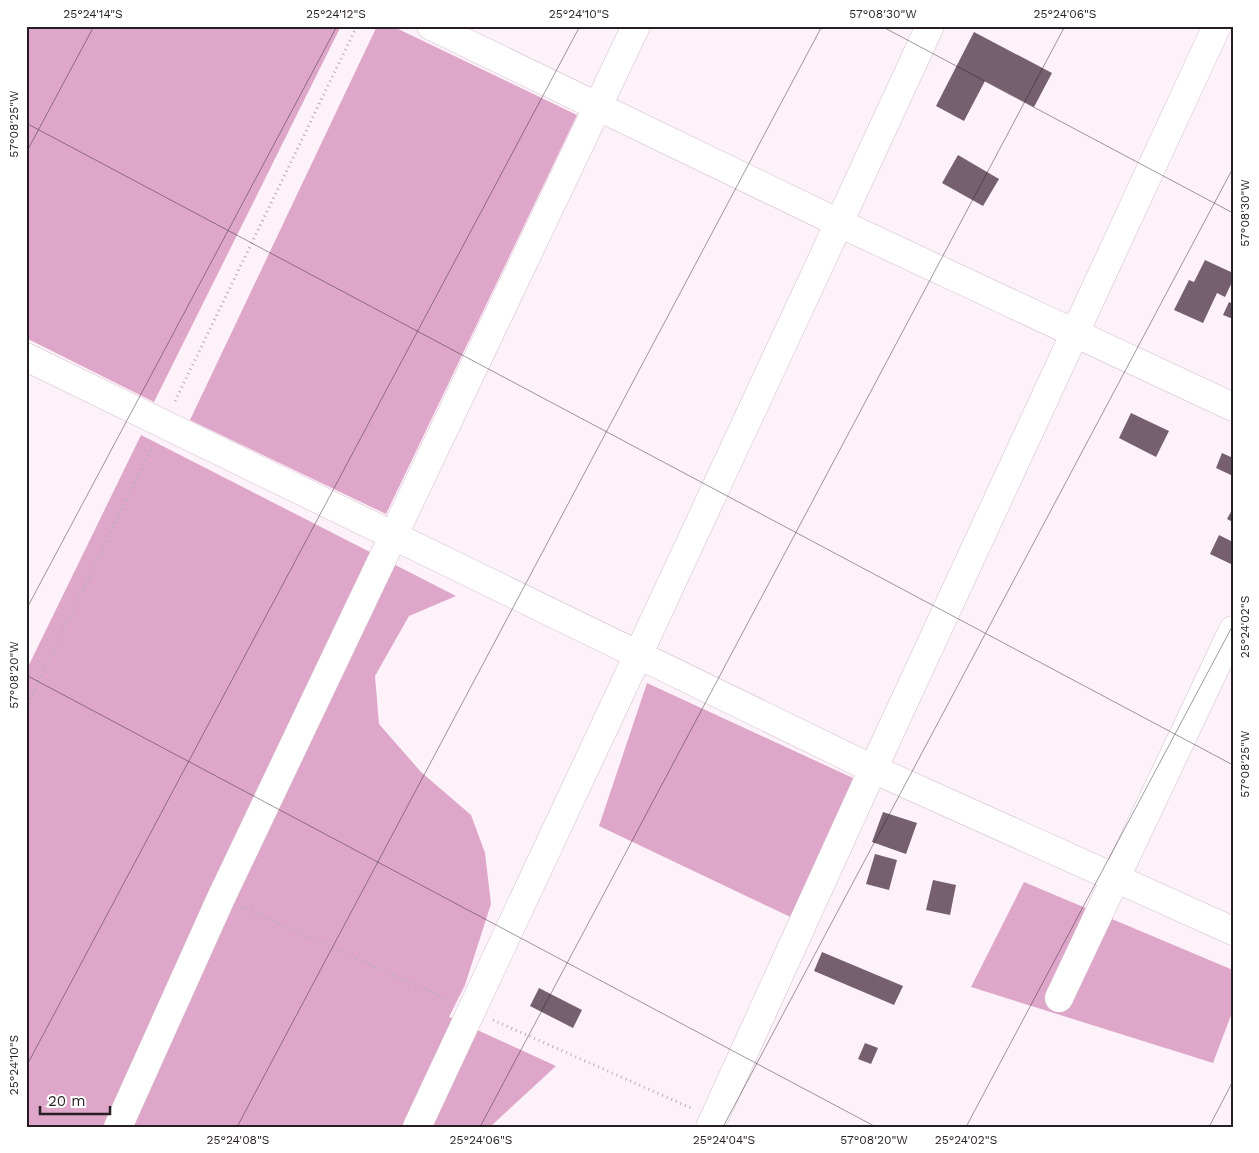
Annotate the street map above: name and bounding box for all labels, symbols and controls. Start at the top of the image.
text: 25°24'14"S [63,7,123,21]
text: 25°24'12"S [306,7,366,21]
text: 25°24'10"S [549,7,609,21]
text: 57°08'30"W [849,7,917,21]
text: 25°24'06"S [1034,7,1096,21]
text: 57°08'25"W [7,90,21,158]
text: 57°08'30"W [1238,179,1252,247]
text: 25°24'02"S [1238,596,1252,658]
text: 57°08'20"W [7,641,21,709]
text: 57°08'25"W [1238,730,1252,798]
text: 25°24'10"S [7,1035,21,1095]
scale bar [40,1083,110,1115]
text: 20 m [48,1092,86,1110]
text: 25°24'08"S [206,1133,270,1147]
text: 25°24'06"S [450,1133,512,1147]
text: 25°24'04"S [693,1133,755,1147]
text: 57°08'20"W [840,1133,908,1147]
text: 25°24'02"S [935,1133,997,1147]

